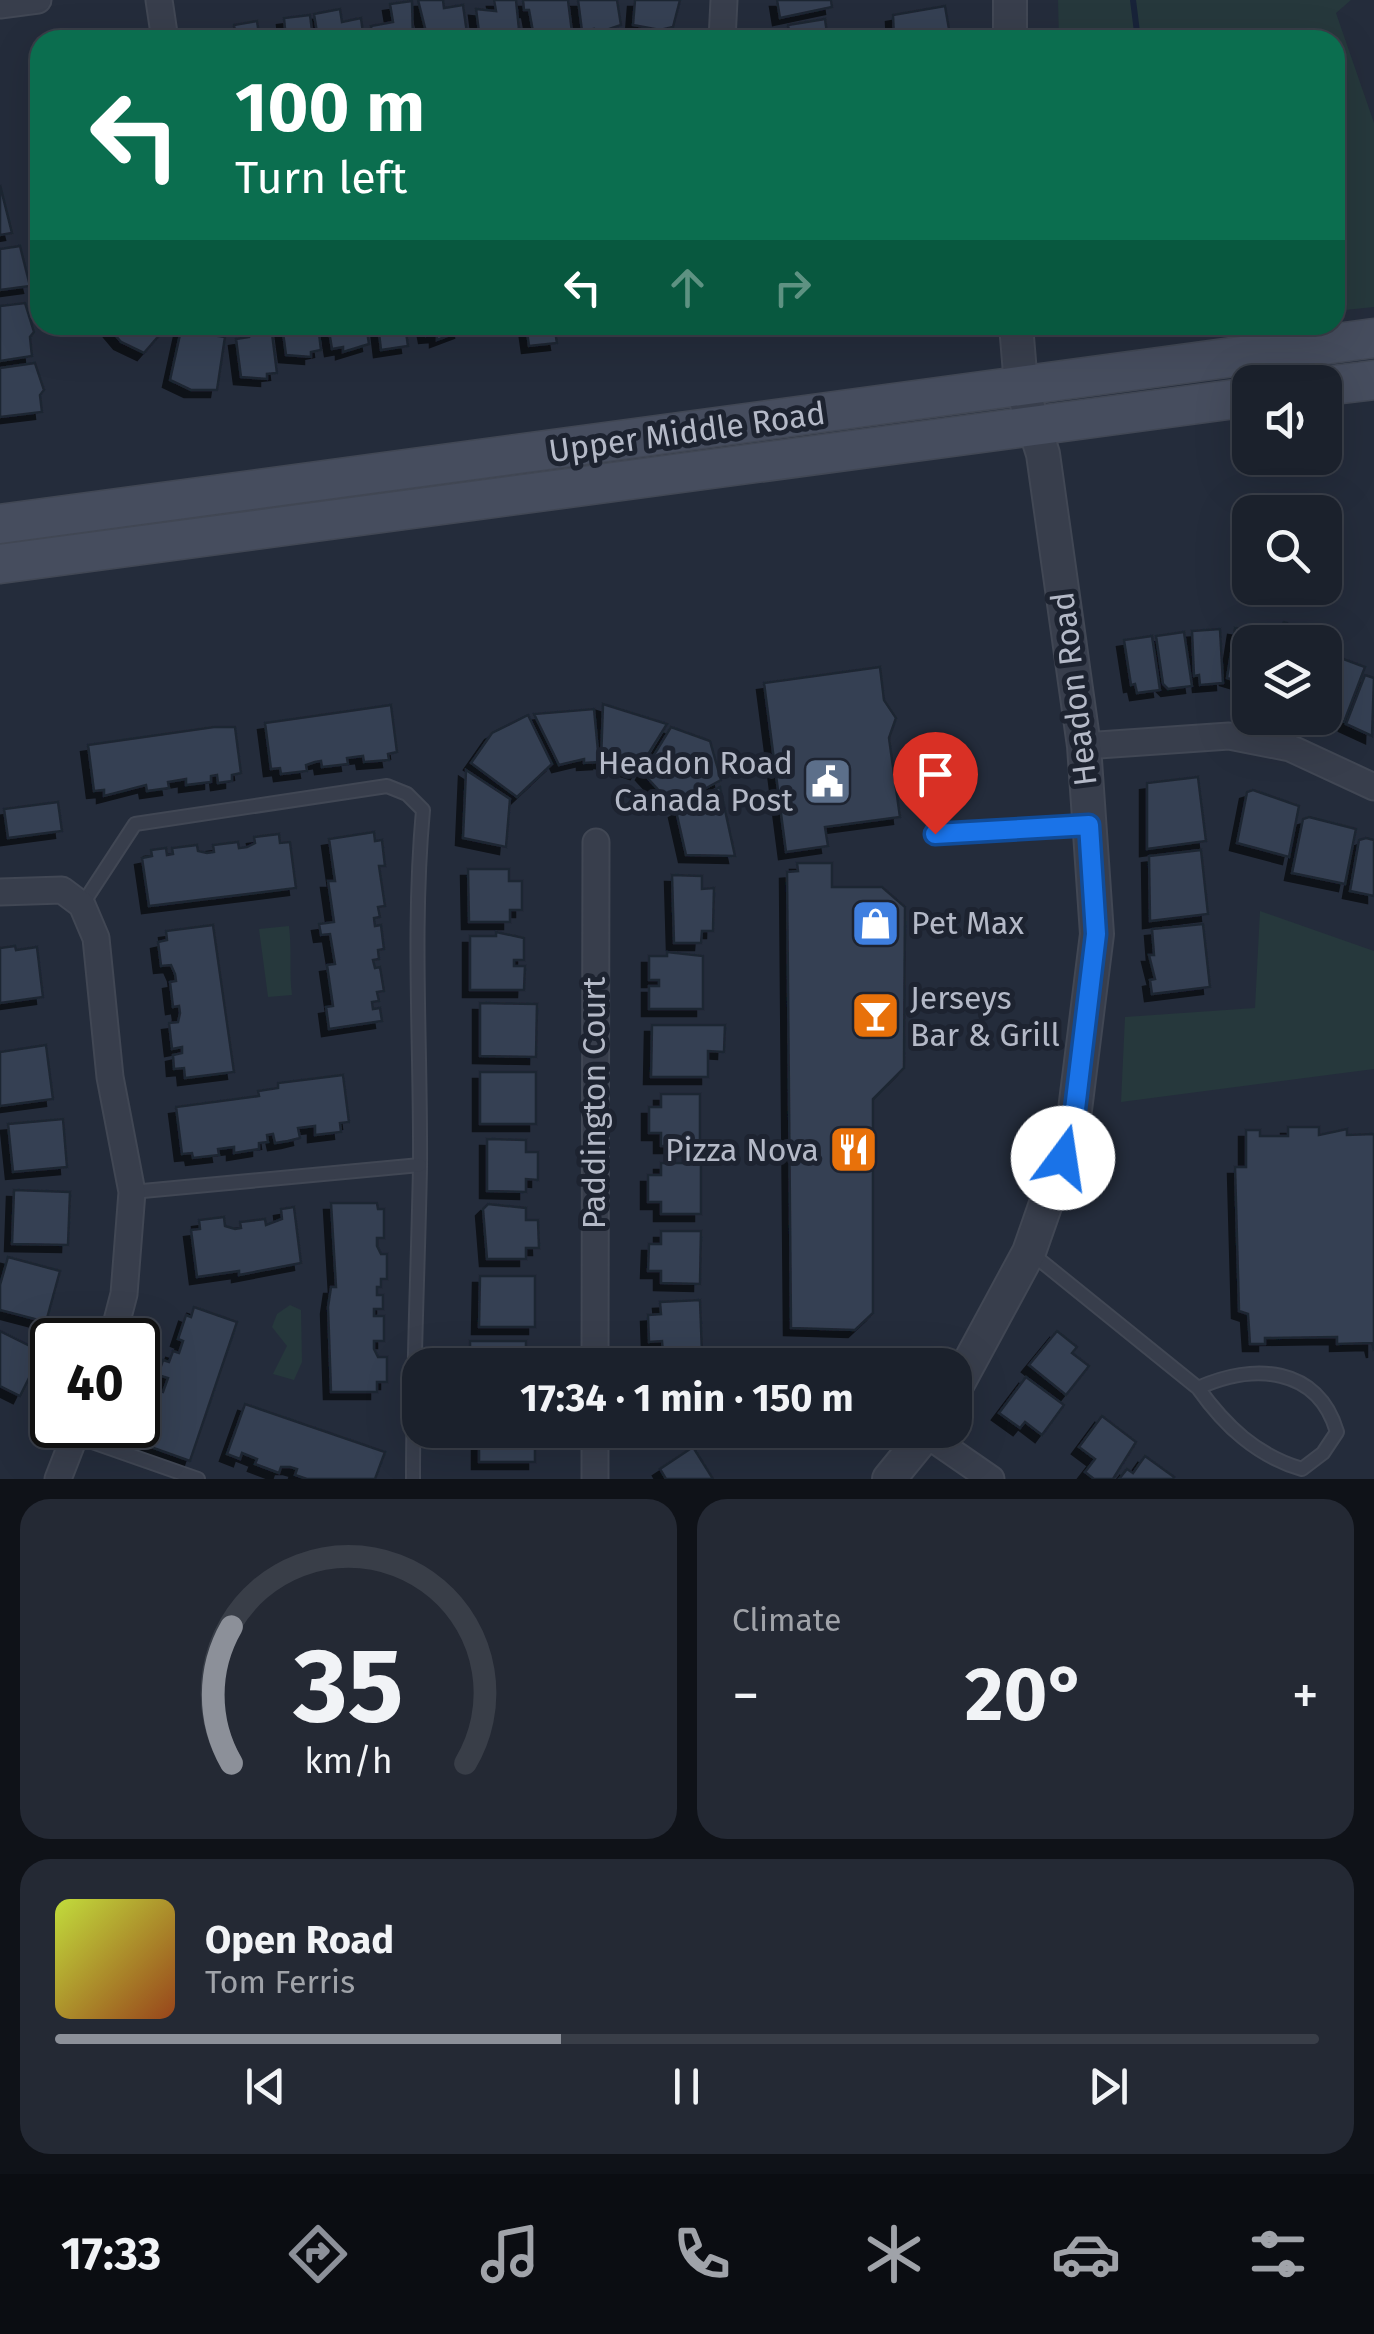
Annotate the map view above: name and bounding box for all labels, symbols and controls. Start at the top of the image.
text: 100 m [235,66,425,150]
icon: left [70,70,200,200]
text: Turn left [235,151,407,205]
icon: left [555,260,610,315]
icon: ahead [660,260,715,315]
icon: right [765,260,820,315]
map controls [1232,365,1342,735]
button: sound [1232,365,1342,475]
street label: Upper Middle Road [546,394,828,470]
button: search [1232,495,1342,605]
street label: Headon Road [1043,590,1105,788]
button: layers [1232,625,1342,735]
pin [893,732,978,835]
place label: Headon Road Canada Post [598,744,793,819]
icon: arrive [908,747,963,802]
public building icon: Headon Road Canada Post [802,755,854,807]
shop icon: Pet Max [850,897,902,949]
place label: Pet Max [911,904,1024,942]
street label: Paddington Court [575,976,613,1229]
place label: Jerseys Bar & Grill [910,979,1060,1054]
bar icon: Jerseys Bar & Grill [849,990,901,1042]
position arrow [1011,1106,1115,1210]
restaurant icon: Pizza Nova [828,1124,880,1176]
place label: Pizza Nova [665,1131,819,1169]
speed limit sign: 40 [30,1318,160,1448]
text: 17:34 · 1 min · 150 m [520,1375,854,1421]
text: Climate [732,1601,841,1639]
text: 35 [293,1624,403,1749]
text: 20° [965,1650,1086,1740]
text: − [732,1663,760,1729]
text: + [1292,1663,1319,1729]
text: km/h [304,1740,393,1782]
text: Open Road [205,1917,394,1963]
text: Tom Ferris [205,1963,355,2001]
icon: previous [238,2059,293,2114]
icon: pause [659,2059,714,2114]
icon: next [1081,2059,1136,2114]
icon: directions [283,2219,353,2289]
icon: music [475,2219,545,2289]
icon: phone [667,2219,737,2289]
icon: climate [859,2219,929,2289]
icon: car [1051,2219,1121,2289]
icon: filters [1243,2219,1313,2289]
text: 17:33 [61,2227,161,2281]

